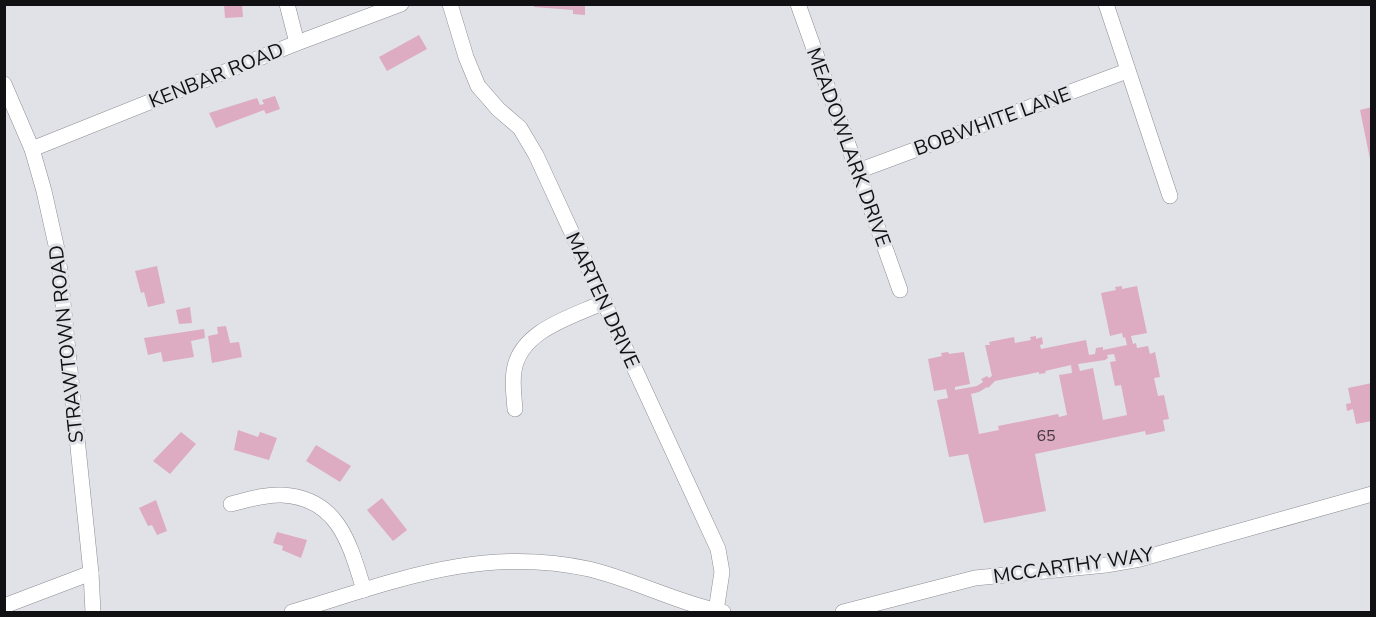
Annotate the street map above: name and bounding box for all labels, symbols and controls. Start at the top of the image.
street label: KENBAR ROAD [145,36,288,115]
street label: MEADOWLARK DRIVE [800,44,897,250]
street label: BOBWHITE LANE [910,81,1074,162]
street label: MARTEN DRIVE [559,228,646,373]
street label: STRAWTOWN ROAD [43,244,90,444]
house number: 65 [1036,425,1056,447]
street label: MCCARTHY WAY [991,541,1156,590]

